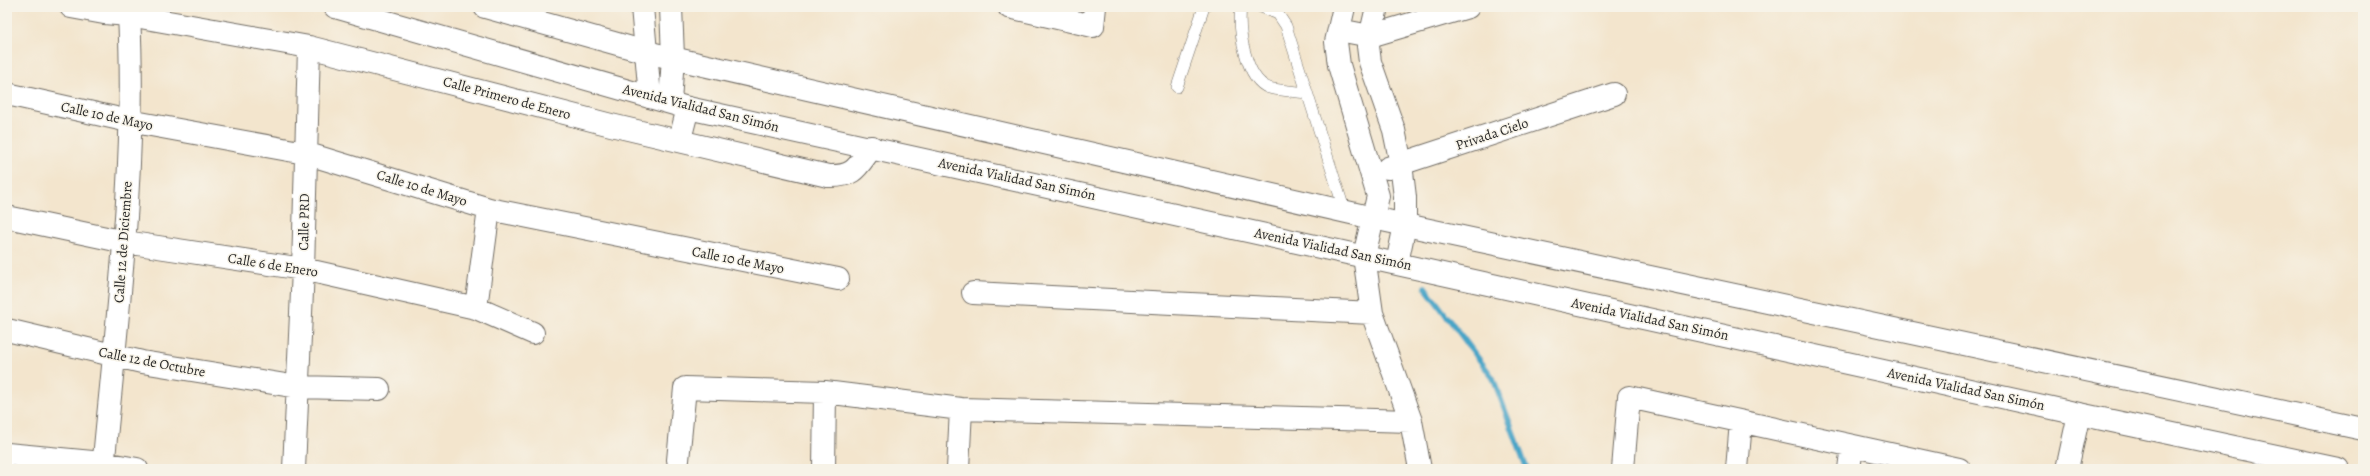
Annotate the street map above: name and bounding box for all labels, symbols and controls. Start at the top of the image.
street label: Calle Primero de Enero [441,72,573,124]
street label: Avenida Vialidad San Simón [620,79,781,137]
street label: Calle 10 de Mayo [59,97,155,135]
street label: Privada Cielo [1453,113,1531,155]
street label: Avenida Vialidad San Simón [936,153,1098,205]
street label: Calle 10 de Mayo [374,165,470,211]
street label: Calle 12 de Diciembre [109,180,137,304]
street label: Calle PRD [294,193,314,251]
street label: Avenida Vialidad San Simón [1252,223,1414,275]
street label: Calle 10 de Mayo [690,242,786,278]
street label: Calle 6 de Enero [227,249,319,282]
street label: Avenida Vialidad San Simón [1569,293,1731,345]
street label: Calle 12 de Octubre [97,342,207,382]
street label: Avenida Vialidad San Simón [1885,363,2047,415]

